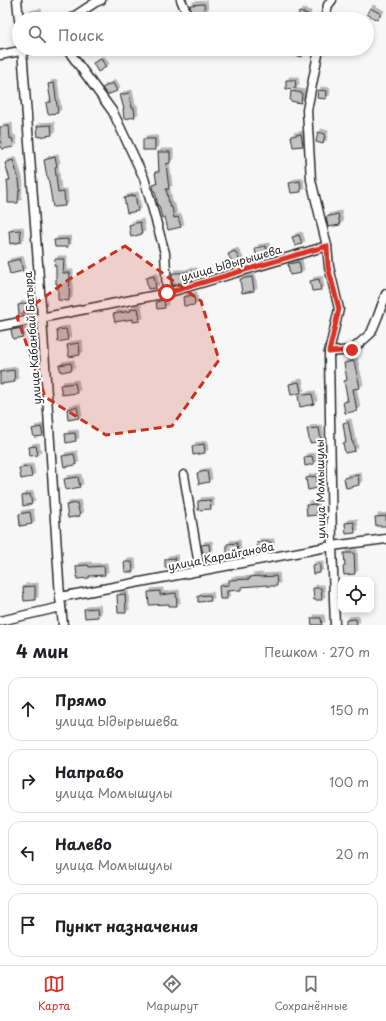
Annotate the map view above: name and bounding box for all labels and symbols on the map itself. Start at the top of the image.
street label: улица Ыдырышева [179,240,284,286]
street label: улица Кабанбай Батыра [19,271,45,405]
route start [158,284,176,302]
route end [343,341,361,359]
street label: улица Момышулы [311,439,329,539]
street label: улица Карайганова [167,537,276,575]

